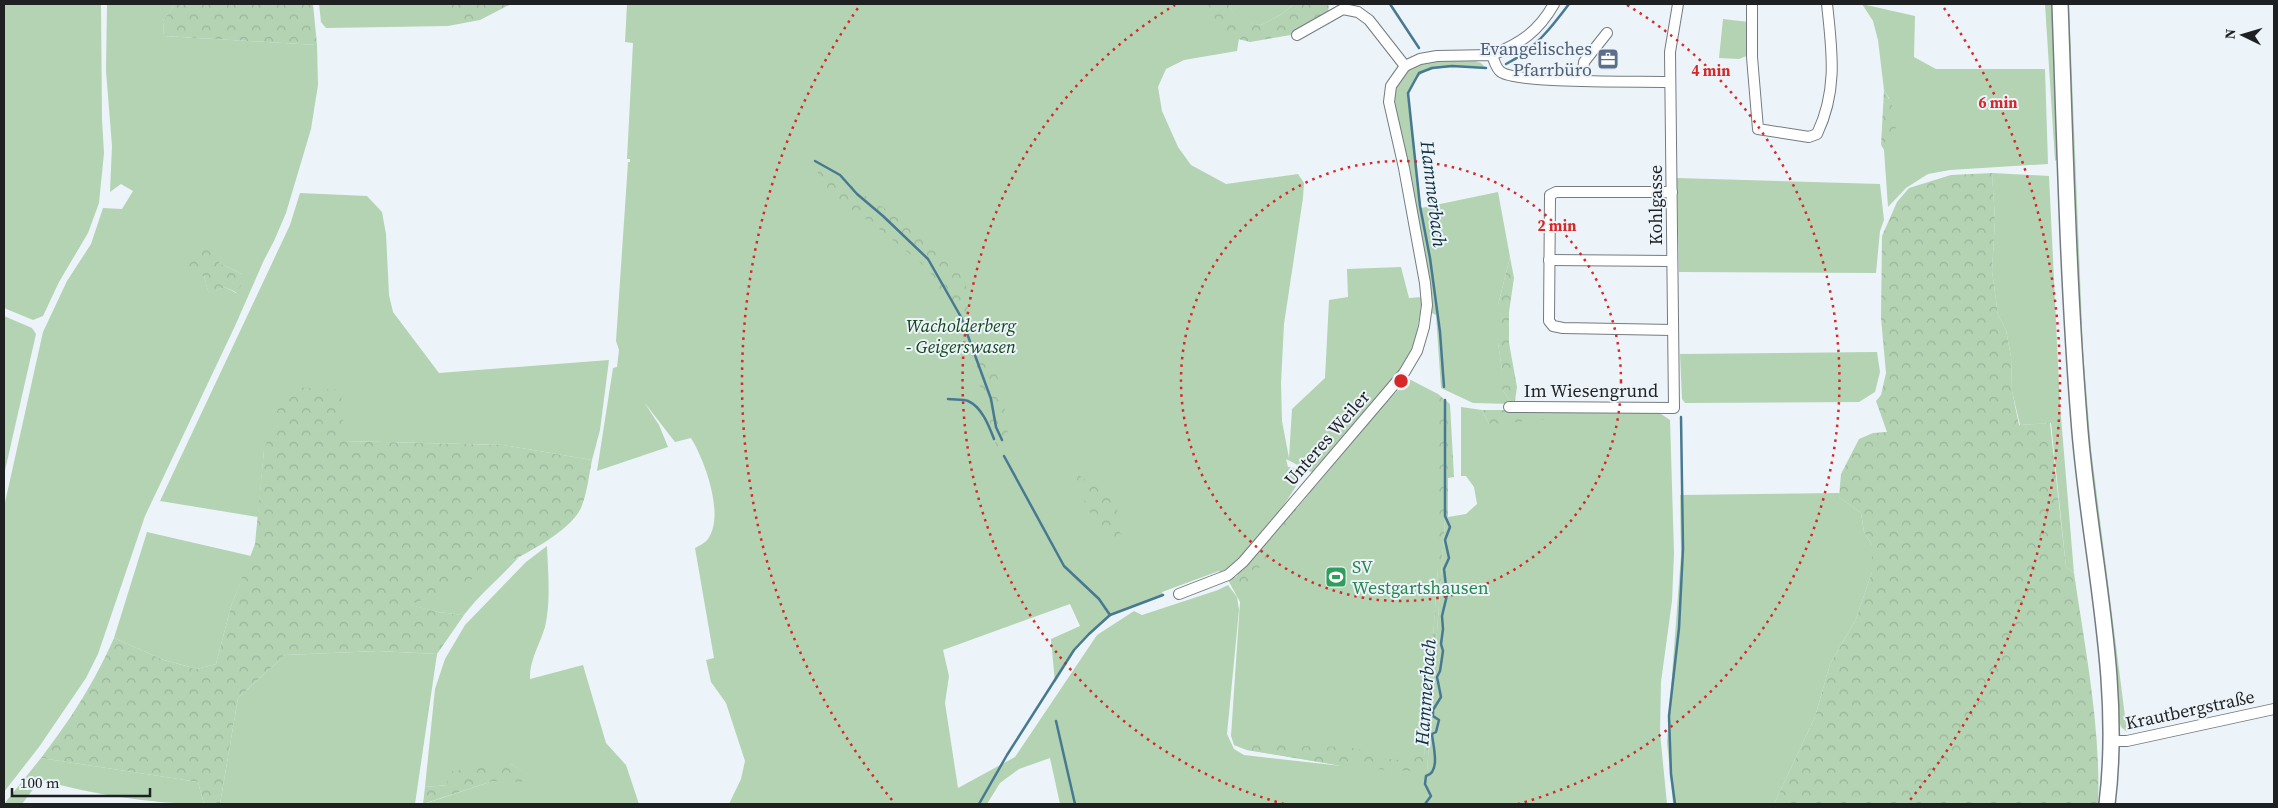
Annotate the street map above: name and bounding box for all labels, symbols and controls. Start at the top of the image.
north arrow [2218,10,2268,60]
text: N [2220,28,2240,40]
place label: Evangelisches Pfarrbüro [1480,36,1592,82]
office icon: Evangelisches Pfarrbüro [1596,47,1620,71]
text: 4 min [1692,60,1730,81]
text: 6 min [1979,92,2017,113]
water label: Hammerbach [1414,138,1454,249]
street label: Kohlgasse [1643,165,1668,245]
text: 2 min [1538,215,1576,236]
park label: Wacholderberg - Geigerswasen [906,313,1017,359]
centre of rings [1392,372,1410,390]
street label: Im Wiesengrund [1524,378,1658,403]
street label: Unteres Weiler [1278,384,1375,491]
place label: SV Westgartshausen [1352,554,1489,600]
sports icon: SV Westgartshausen [1324,565,1348,589]
water label: Hammerbach [1408,637,1442,747]
street label: Krautbergstraße [2123,684,2257,735]
scale bar [12,766,150,798]
text: 100 m [20,772,60,793]

